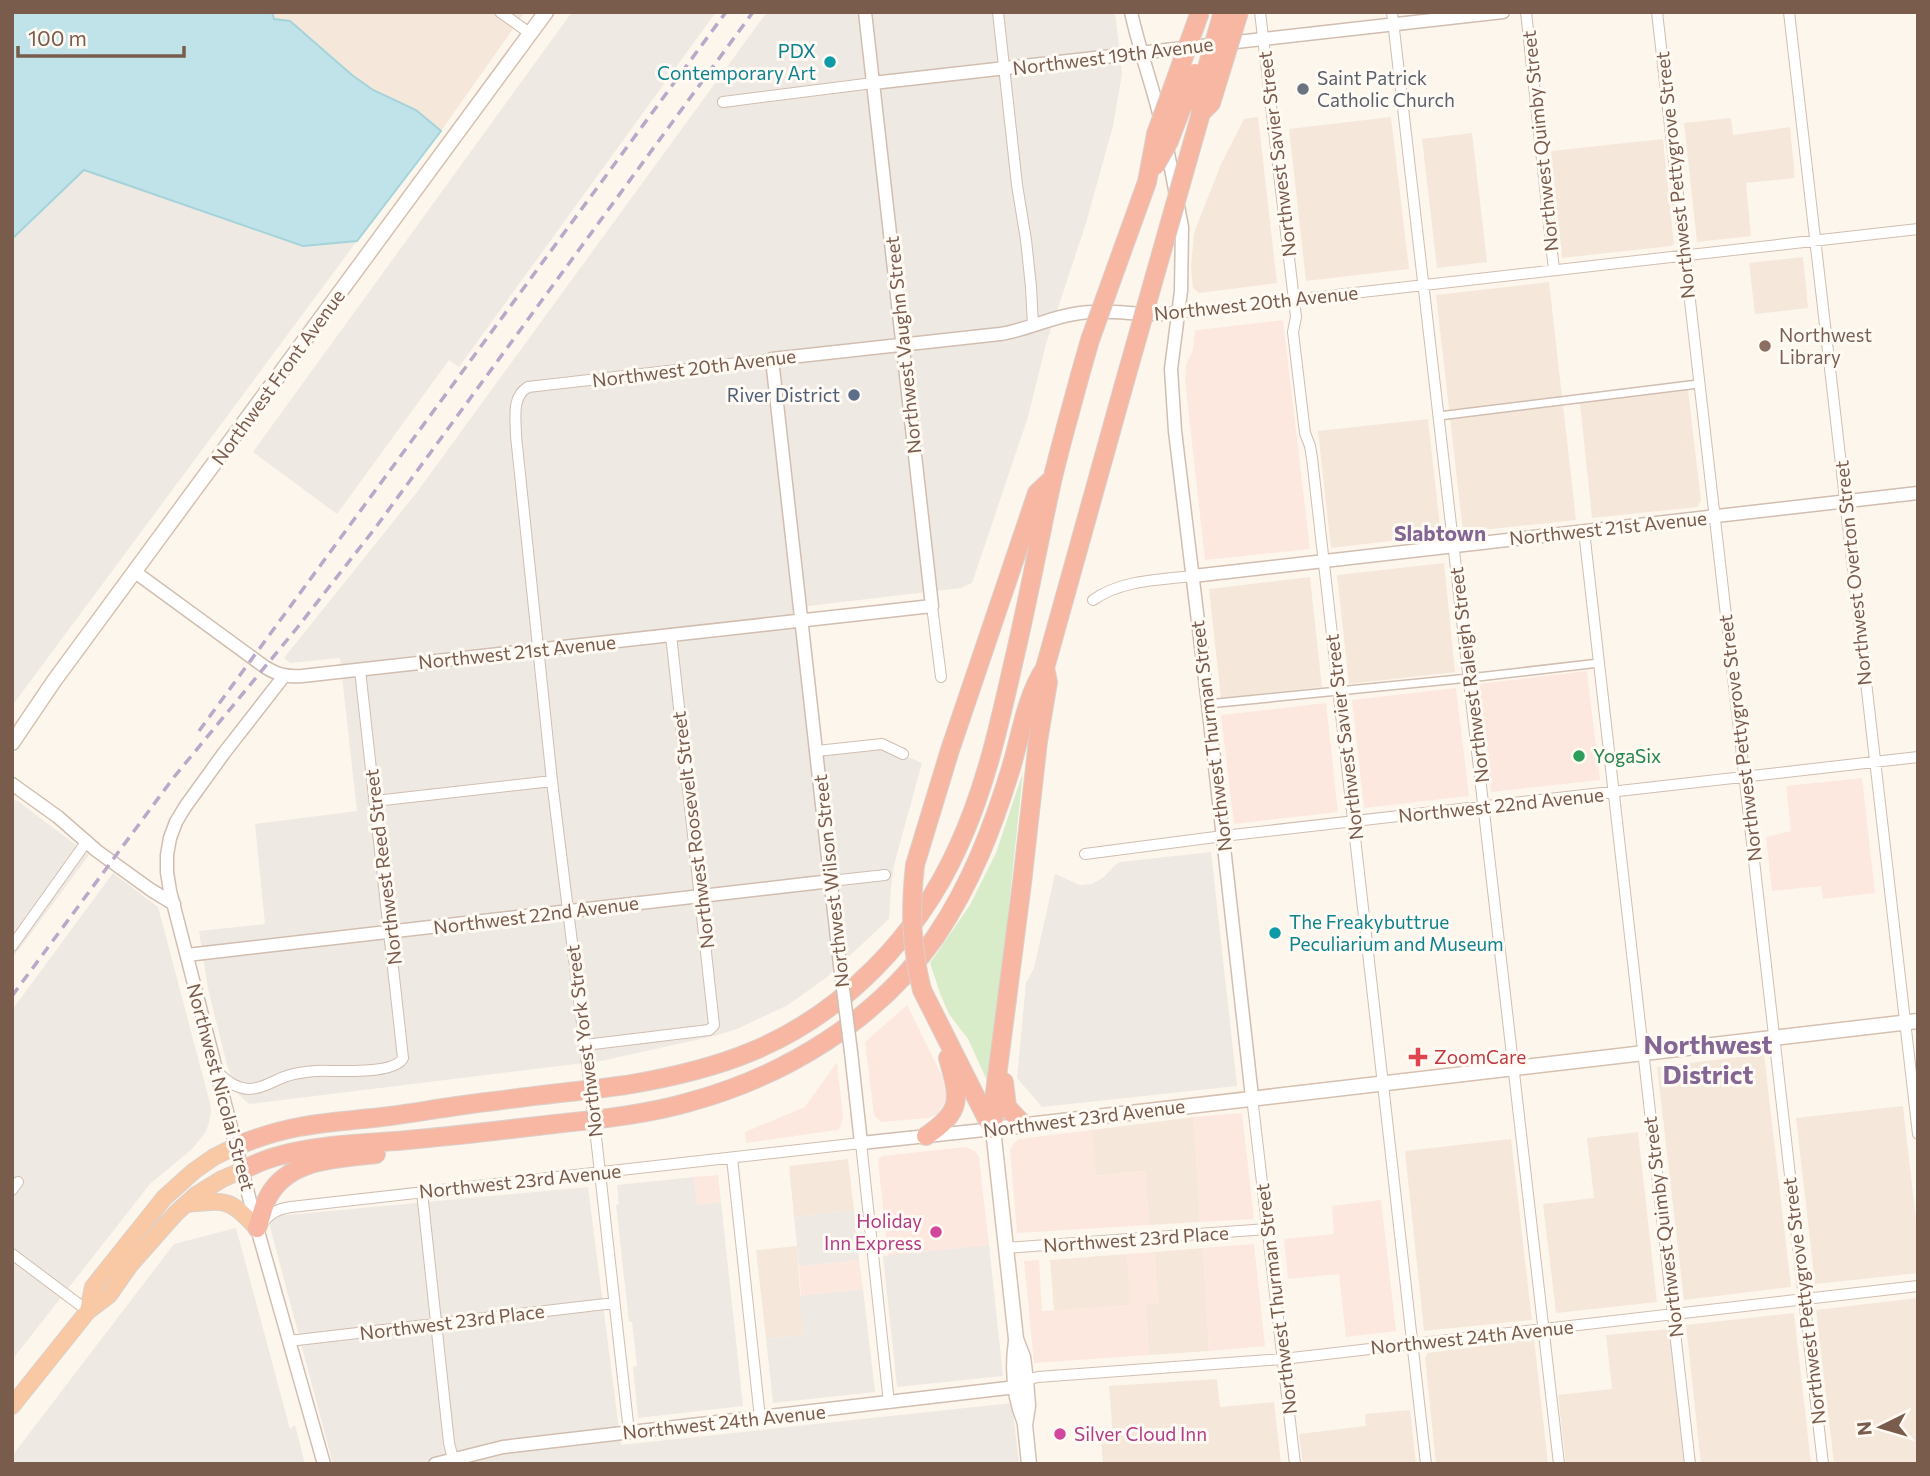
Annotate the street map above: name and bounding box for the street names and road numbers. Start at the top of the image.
street label: Northwest Quimby Street [1516,29,1563,253]
street label: Northwest 19th Avenue [1011,32,1215,79]
street label: Northwest Savier Street [1252,50,1301,258]
street label: Northwest Pettygrove Street [1650,50,1699,300]
street label: Northwest Vaughn Street [880,235,925,455]
street label: Northwest 20th Avenue [1153,280,1359,325]
street label: Northwest Front Avenue [206,284,349,469]
street label: Northwest 20th Avenue [591,344,797,391]
street label: Northwest Overton Street [1829,459,1876,687]
street label: Northwest 21st Avenue [1508,506,1708,549]
street label: Northwest Raleigh Street [1444,566,1493,784]
street label: Northwest Pettygrove Street [1713,613,1766,863]
street label: Northwest Thurman Street [1185,619,1236,853]
street label: Northwest 21st Avenue [417,630,617,673]
street label: Northwest Savier Street [1319,633,1368,841]
street label: Northwest Roosevelt Street [666,710,718,950]
street label: Northwest Reed Street [359,768,406,966]
street label: Northwest Wilson Street [808,773,853,989]
street label: Northwest 22nd Avenue [1397,782,1605,827]
street label: Northwest 22nd Avenue [432,891,640,939]
street label: Northwest York Street [560,943,607,1139]
street label: Northwest Nicolai Street [183,981,260,1193]
street label: Northwest 23rd Avenue [982,1094,1186,1141]
street label: Northwest Quimby Street [1638,1115,1687,1339]
street label: Northwest 23rd Avenue [418,1158,622,1203]
street label: Northwest Pettygrove Street [1777,1176,1830,1426]
street label: Northwest Thurman Street [1250,1182,1301,1416]
street label: Northwest 23rd Place [1042,1221,1230,1256]
street label: Northwest 23rd Place [358,1299,546,1344]
street label: Northwest 24th Avenue [1369,1314,1575,1359]
street label: Northwest 24th Avenue [621,1399,827,1444]

